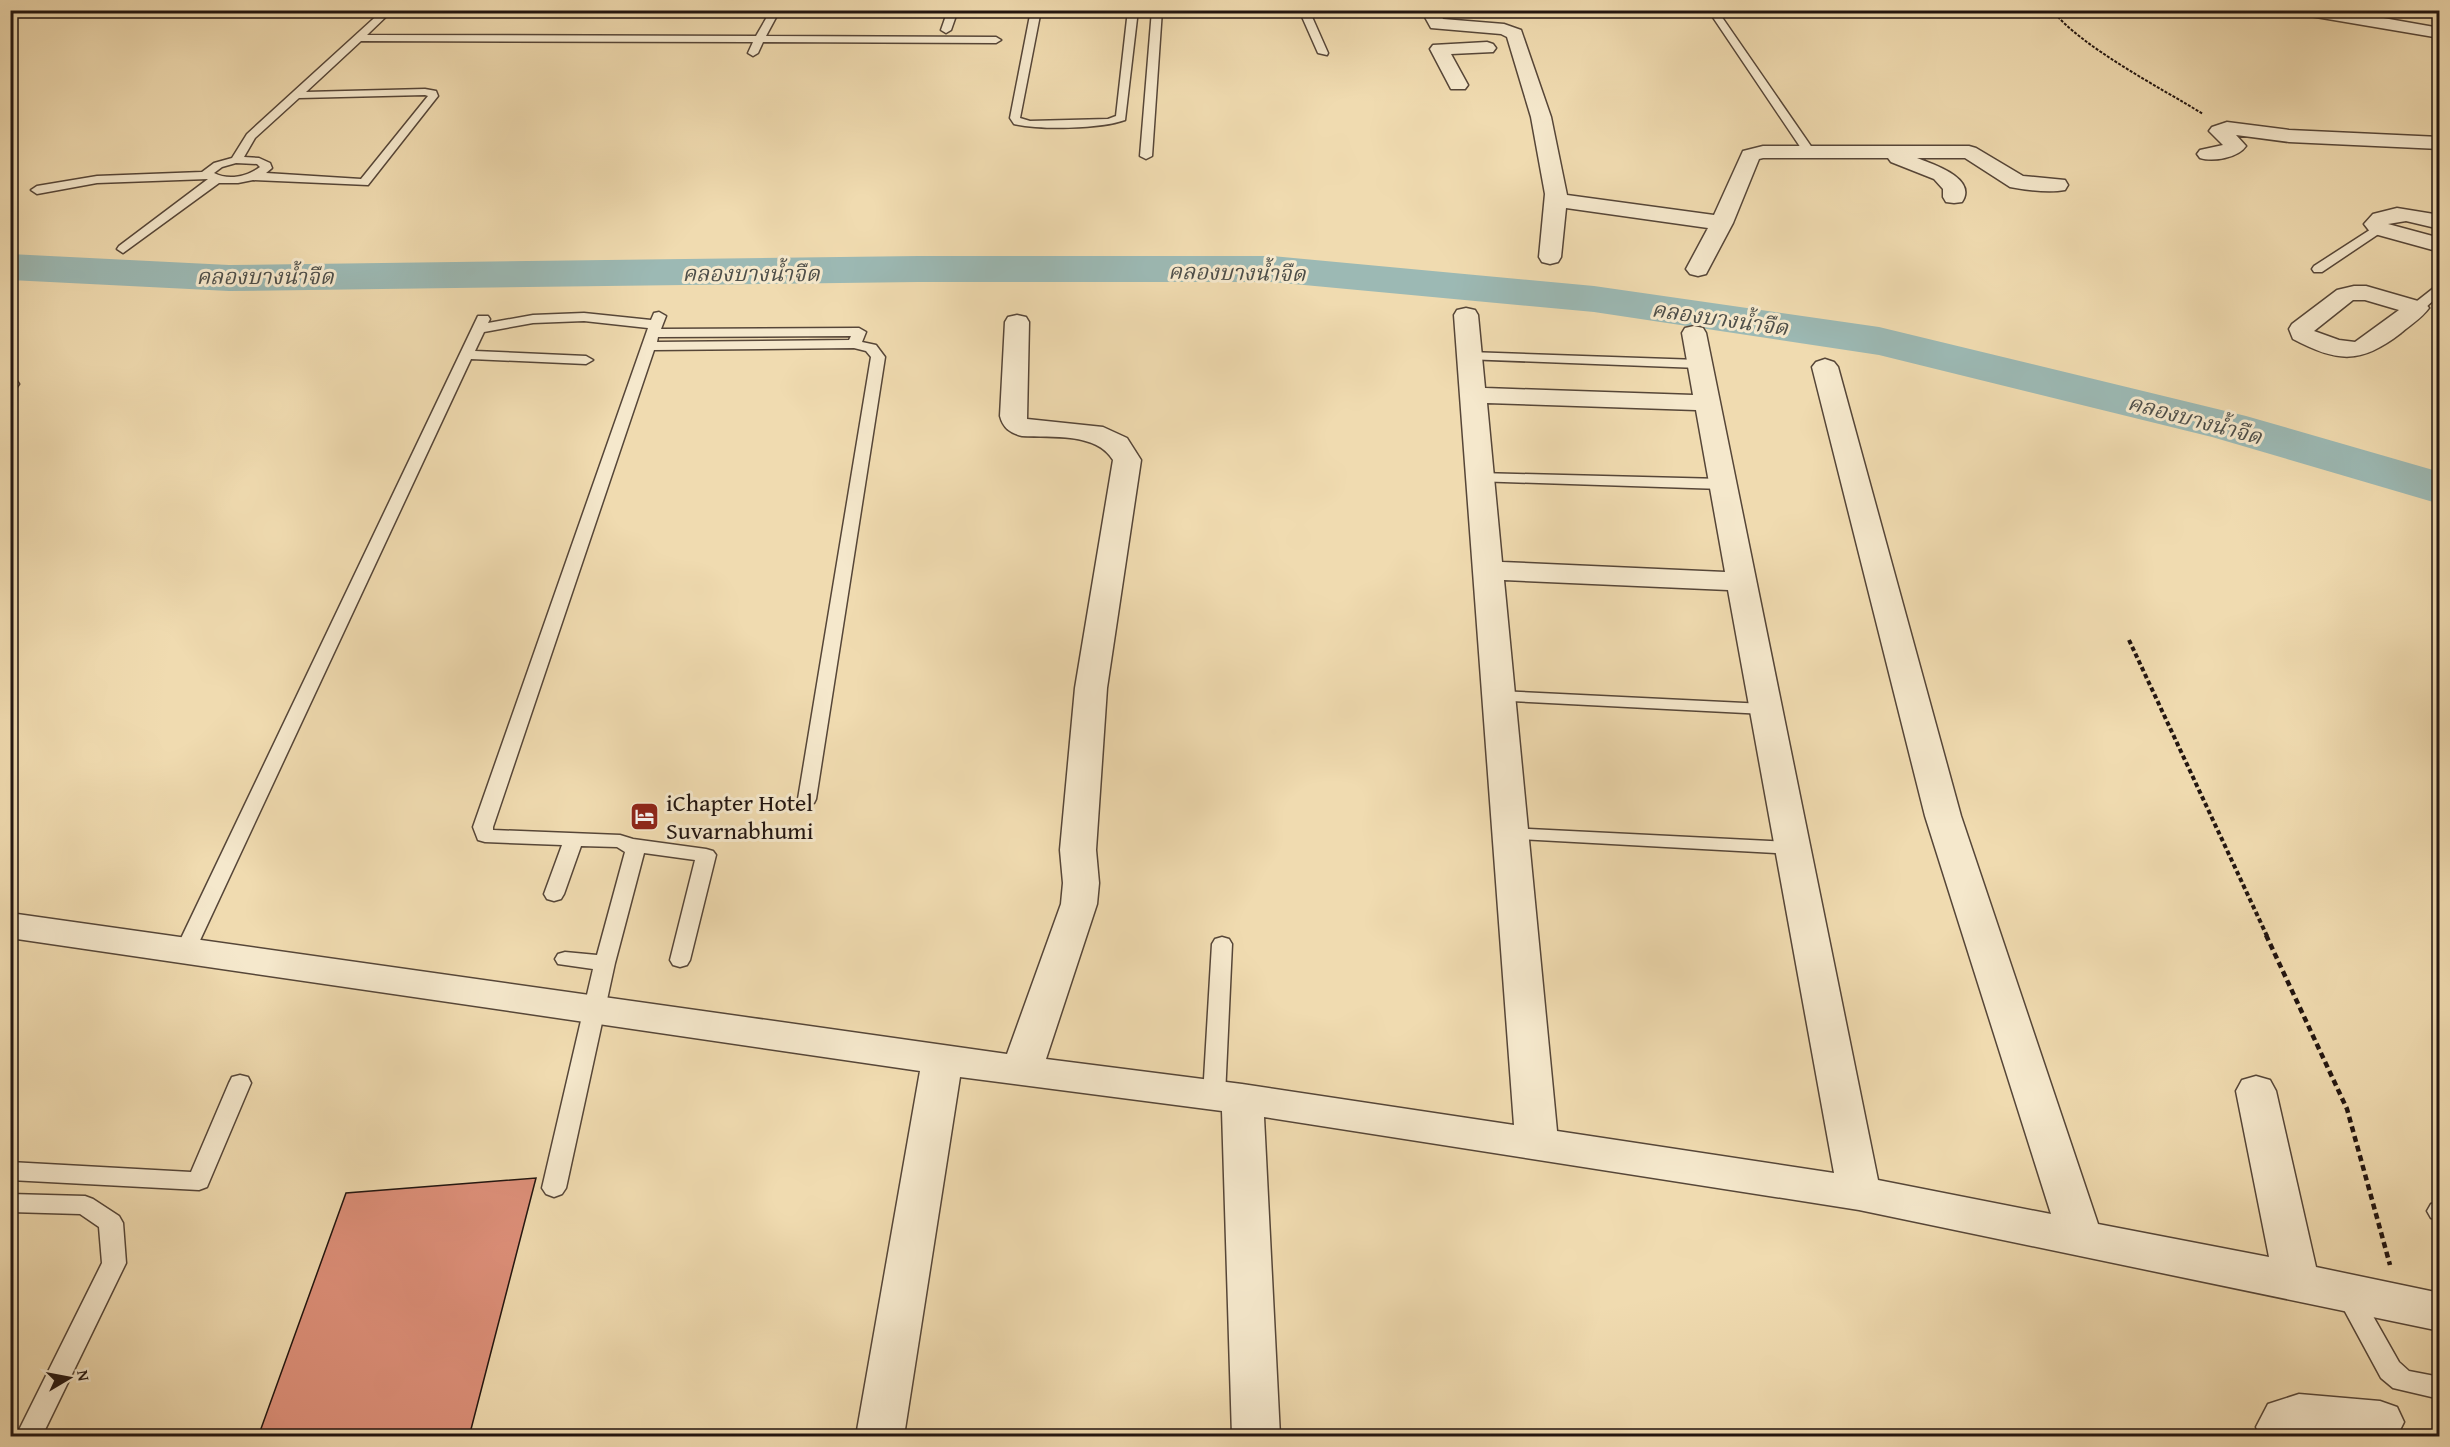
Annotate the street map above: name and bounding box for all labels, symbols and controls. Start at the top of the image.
water label: คลองบางน้ำจืด [1168,255,1307,289]
water label: คลองบางน้ำจืด [682,257,821,289]
water label: คลองบางน้ำจืด [196,260,335,292]
water label: คลองบางน้ำจืด [1650,293,1791,344]
water label: คลองบางน้ำจืด [2124,386,2267,453]
place label: iChapter Hotel Suvarnabhumi [666,785,814,848]
hotel icon: iChapter Hotel Suvarnabhumi [629,800,661,832]
north arrow [39,1348,99,1408]
text: N [71,1368,97,1383]

